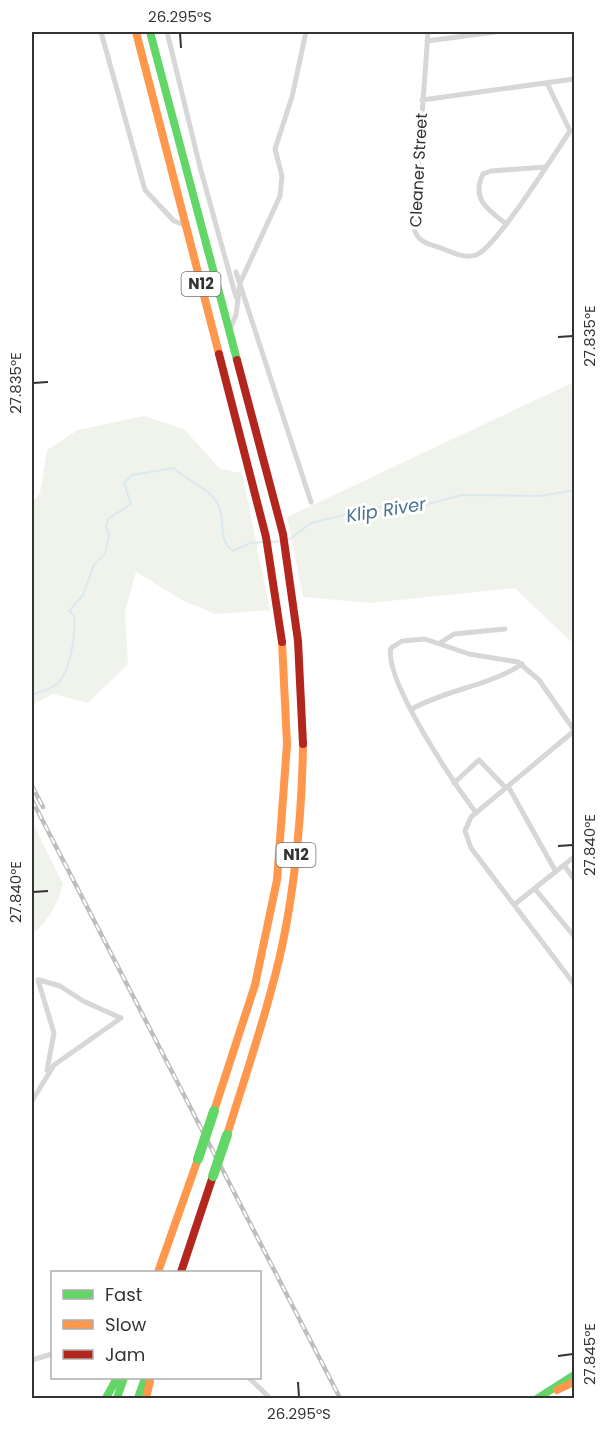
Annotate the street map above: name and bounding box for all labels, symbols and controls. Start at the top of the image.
text: 26.295°S [148,6,212,27]
street label: Cleaner Street [404,112,433,228]
road number: N12 [182,272,220,296]
text: 27.835°E [579,305,600,367]
text: 27.835°E [5,352,26,414]
water label: Klip River [344,491,429,528]
text: 27.840°E [579,814,600,876]
road number: N12 [276,843,316,867]
text: 27.840°E [5,861,26,923]
legend [51,1271,261,1379]
text: Fast [105,1282,142,1307]
text: Slow [105,1312,147,1337]
text: 27.845°E [579,1323,600,1385]
text: Jam [105,1342,145,1367]
text: 26.295°S [267,1403,331,1424]

